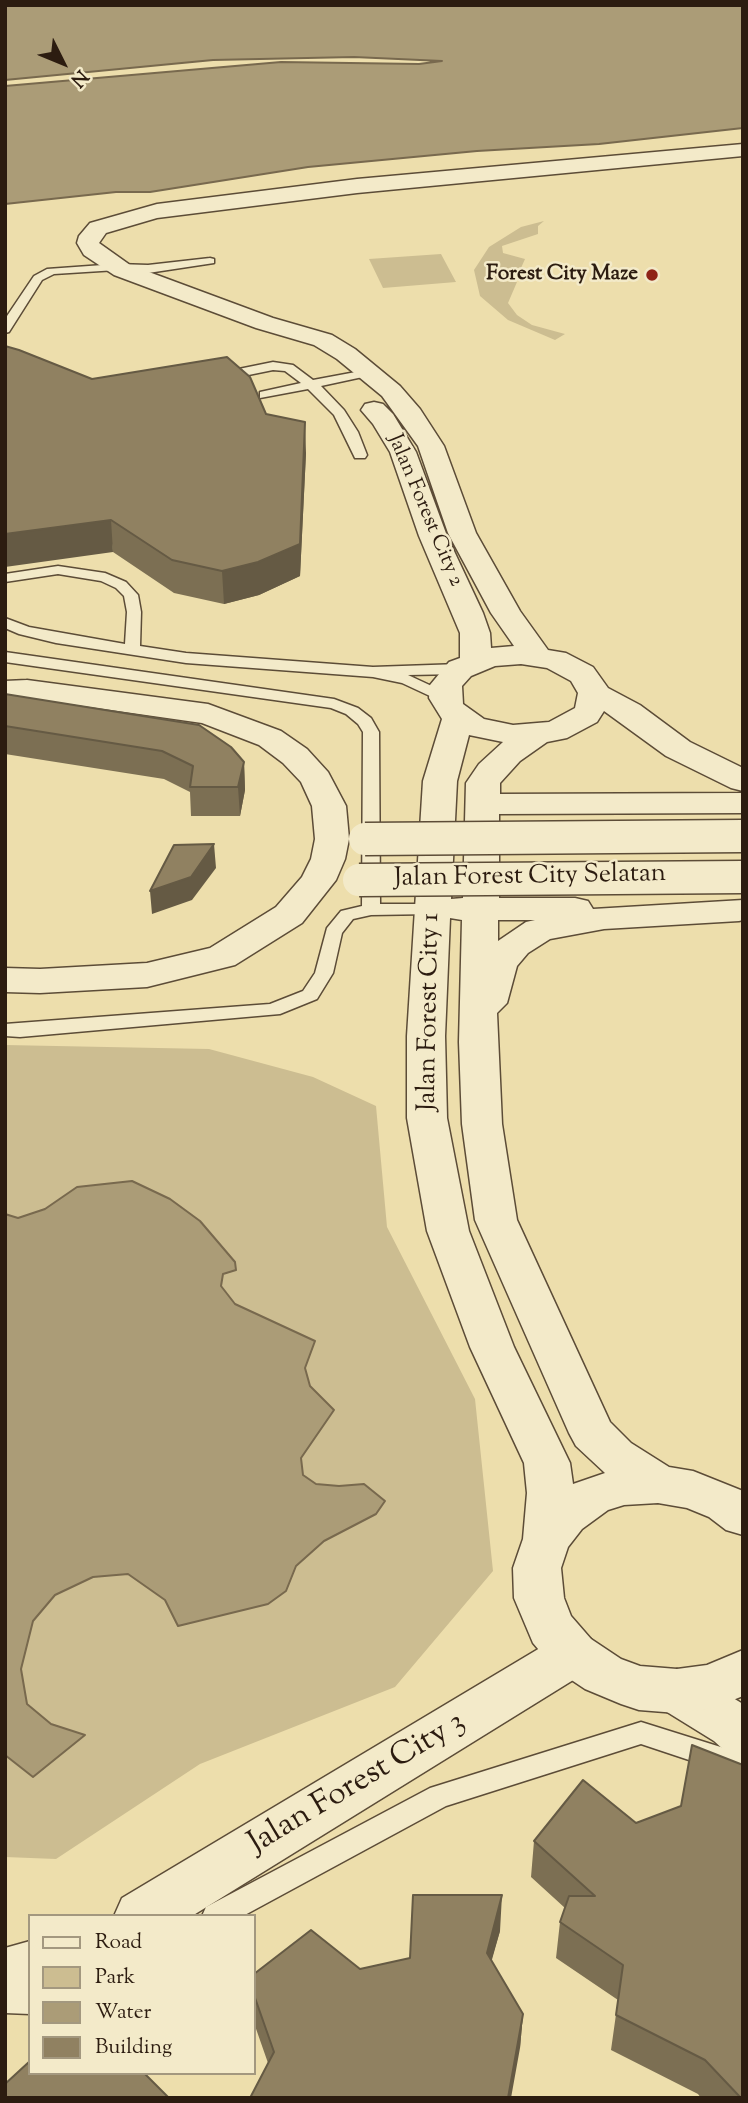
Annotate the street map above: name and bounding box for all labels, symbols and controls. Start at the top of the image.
north arrow [28,28,98,98]
text: N [64,63,94,92]
place label: Forest City Maze [486,262,638,288]
marker: Forest City Maze [644,267,660,283]
street label: Jalan Forest City 2 [381,431,467,591]
street label: Jalan Forest City Selatan [394,860,666,896]
street label: Jalan Forest City 1 [414,913,448,1111]
street label: Jalan Forest City 3 [243,1705,473,1865]
legend [28,1914,256,2075]
text: Road [95,1928,142,1958]
text: Park [95,1963,135,1993]
text: Water [95,1998,151,2028]
text: Building [95,2033,172,2063]

